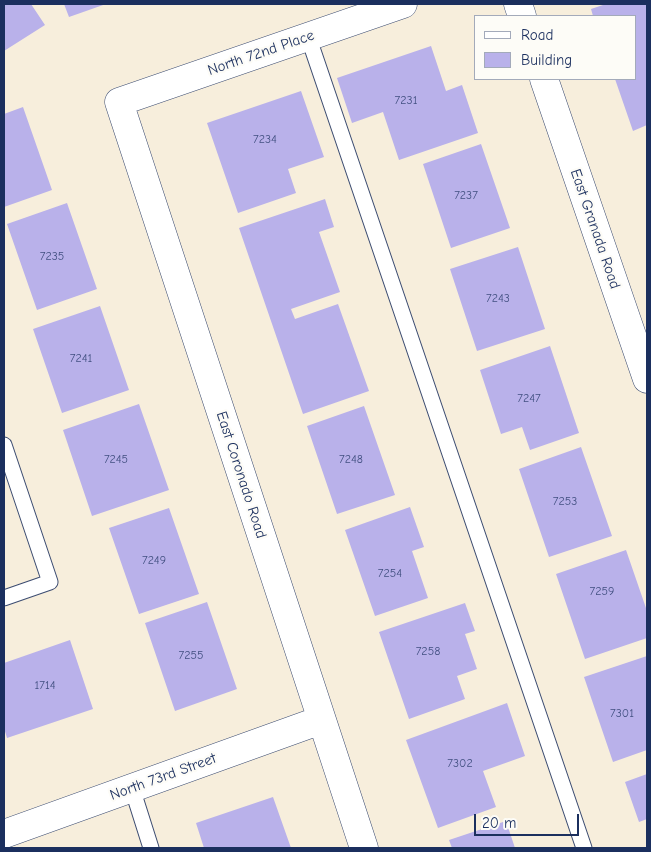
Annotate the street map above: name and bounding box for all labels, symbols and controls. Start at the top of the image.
legend [473,15,636,80]
street label: North 72nd Place [205,26,317,80]
text: Road [521,26,553,44]
text: Building [521,51,572,69]
house number: 7231 [395,94,417,108]
house number: 7234 [253,133,277,147]
street label: East Granada Road [566,167,624,291]
house number: 7237 [454,189,478,203]
house number: 7235 [40,250,64,264]
house number: 7243 [486,292,510,306]
house number: 7241 [70,352,92,366]
house number: 7247 [517,392,541,406]
street label: East Coronado Road [212,409,270,541]
house number: 7245 [104,453,128,467]
house number: 7248 [339,453,363,467]
house number: 7253 [553,495,577,509]
house number: 7249 [142,554,166,568]
house number: 7254 [378,567,402,581]
house number: 7259 [590,585,614,599]
house number: 7258 [416,645,440,659]
house number: 7255 [179,649,203,663]
house number: 1714 [35,679,55,693]
house number: 7301 [610,707,634,721]
street label: North 73rd Street [107,749,219,805]
house number: 7302 [447,757,473,771]
scale bar [476,804,581,836]
text: 20 m [482,814,516,832]

